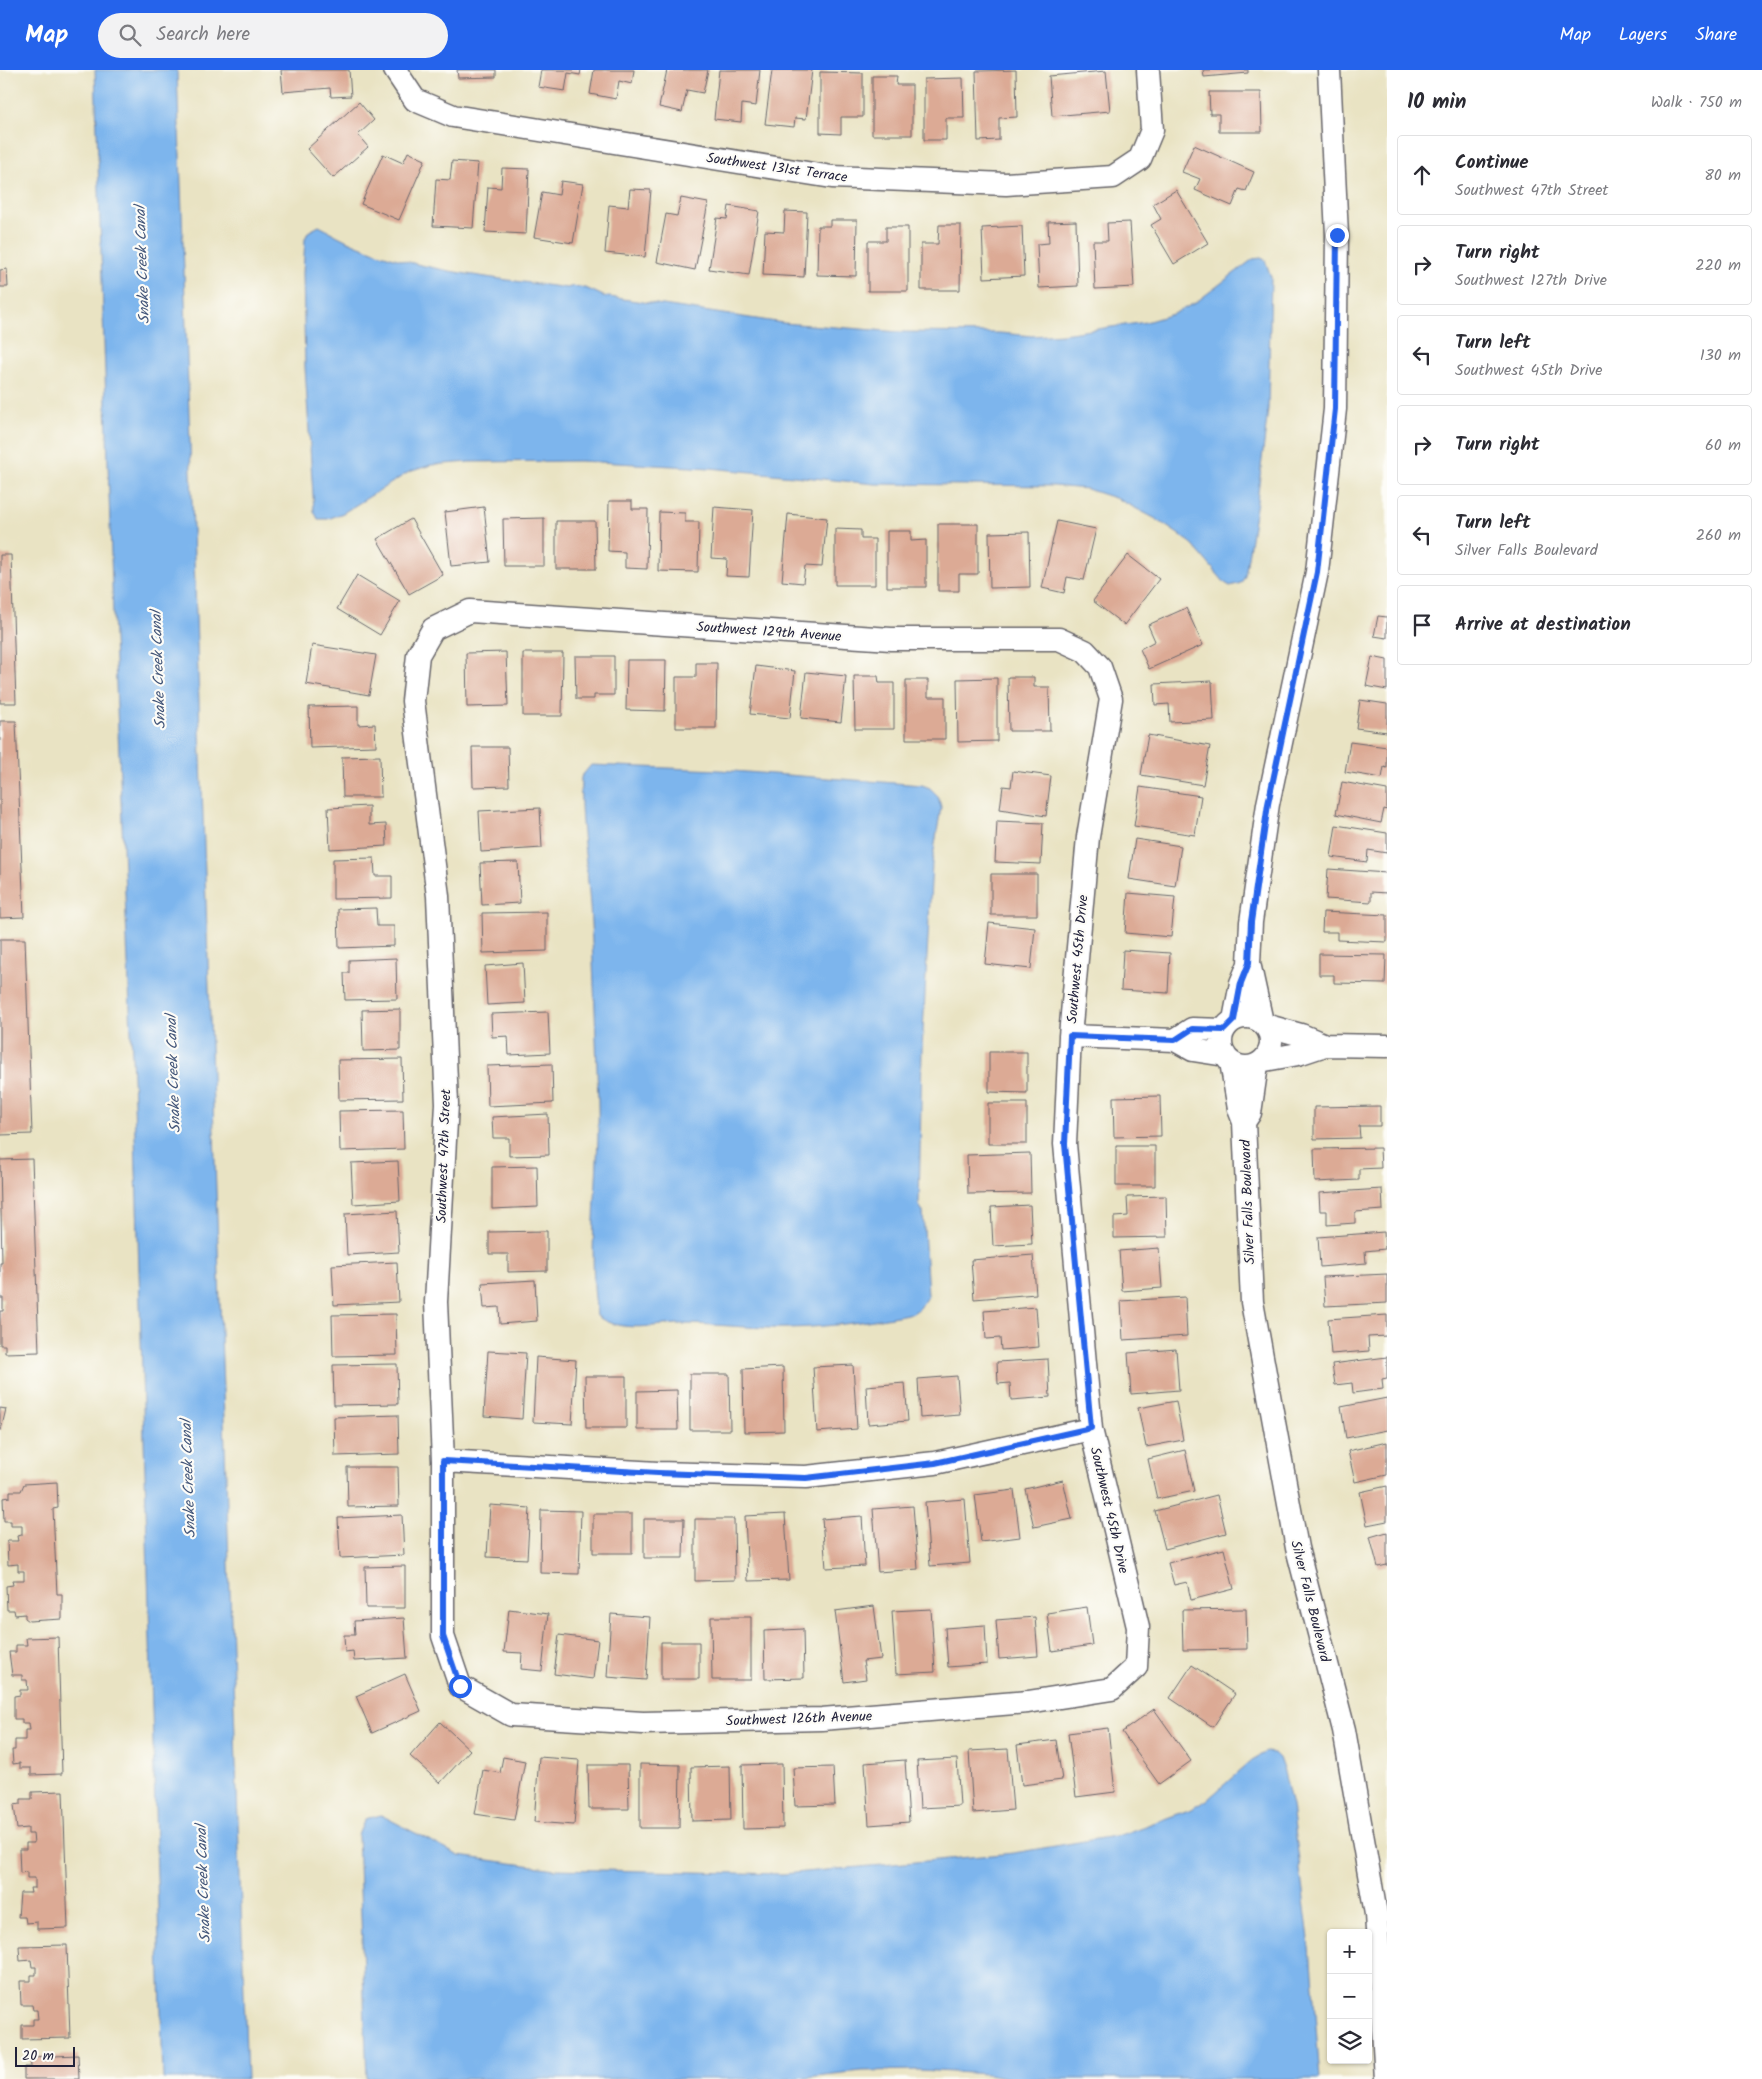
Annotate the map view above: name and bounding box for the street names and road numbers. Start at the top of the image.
street label: Southwest 131st Terrace [705,147,849,189]
street label: Southwest 129th Avenue [696,616,843,648]
street label: Southwest 45th Drive [1061,893,1095,1024]
street label: Southwest 47th Street [431,1088,457,1224]
street label: Silver Falls Boulevard [1235,1138,1261,1265]
street label: Southwest 45th Drive [1084,1445,1134,1576]
street label: Silver Falls Boulevard [1284,1538,1336,1665]
street label: Southwest 126th Avenue [726,1705,873,1733]

